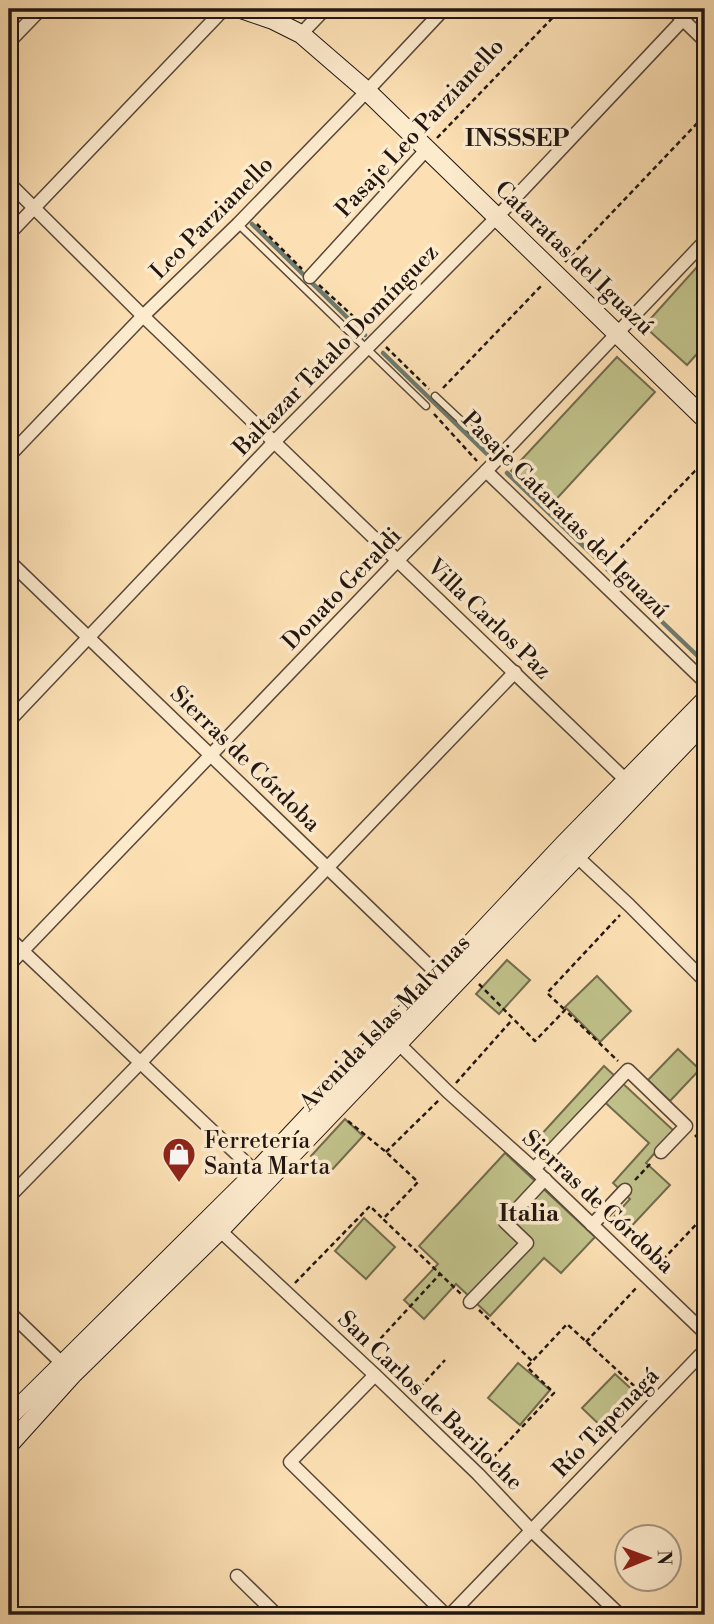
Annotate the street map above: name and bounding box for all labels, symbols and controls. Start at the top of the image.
street label: Pasaje Leo Parzianello [330,33,510,223]
district label: INSSSEP [465,124,569,154]
street label: Leo Parzianello [145,151,279,285]
street label: Cataratas del Iguazú [489,175,659,341]
street label: Baltazar Tatalo Domínguez [227,238,444,462]
street label: Pasaje Cataratas del Iguazú [456,406,674,624]
street label: Donato Geraldi [277,522,407,656]
street label: Villa Carlos Paz [420,552,557,685]
street label: Sierras de Córdoba [164,680,326,838]
street label: Avenida Islas Malvinas [293,929,476,1117]
street label: Sierras de Córdoba [516,1124,680,1280]
place label: Ferretería Santa Marta [204,1127,330,1181]
shop icon: Ferretería Santa Marta [160,1135,198,1184]
district label: Italia [499,1199,560,1229]
street label: San Carlos de Bariloche [332,1305,528,1497]
street label: Río Tapenagá [547,1362,665,1484]
north arrow [612,1522,682,1592]
text: N [652,1550,676,1565]

